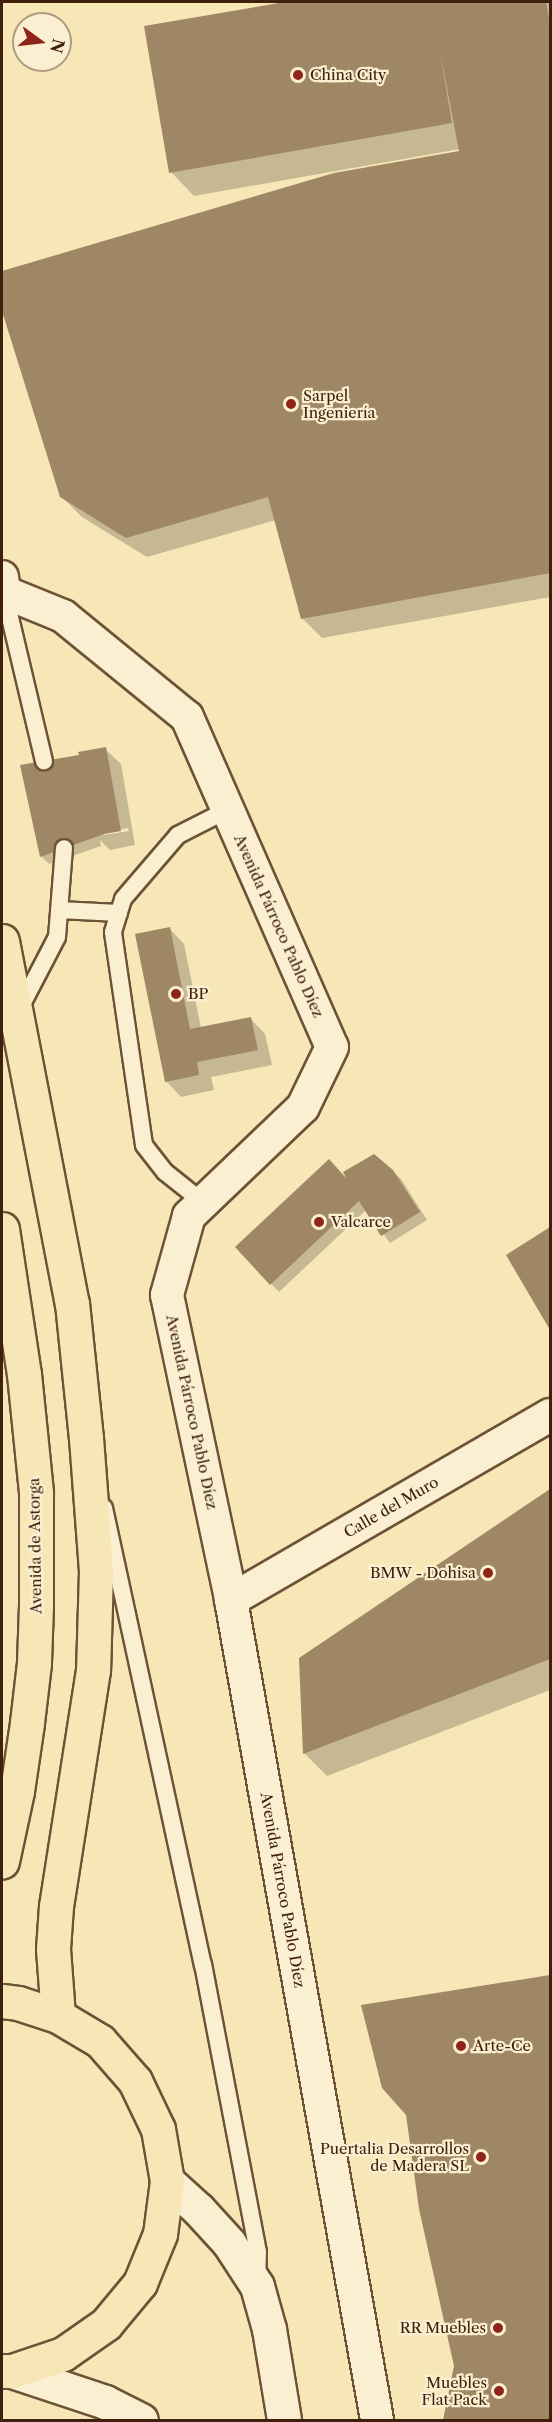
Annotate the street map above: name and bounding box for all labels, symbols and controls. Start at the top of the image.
north arrow [12,12,72,72]
text: N [46,37,69,55]
place label: China City [310,66,387,84]
marker: China City [291,68,305,82]
place label: Sarpel Ingeniería [303,386,375,421]
marker: Sarpel Ingeniería [284,397,298,411]
street label: Avenida Párroco Pablo Díez [230,832,328,1020]
place label: BP [188,985,208,1003]
marker: BP [169,987,183,1001]
place label: Valcarce [331,1213,391,1231]
marker: Valcarce [312,1215,326,1229]
street label: Avenida Párroco Pablo Díez [163,1313,221,1511]
street label: Calle del Muro [340,1473,442,1541]
street label: Avenida de Astorga [25,1477,45,1615]
place label: BMW - Dohisa [369,1564,476,1582]
marker: BMW - Dohisa [481,1566,495,1580]
street label: Avenida Párroco Pablo Díez [257,1791,309,1989]
place label: Arte-Ce [473,2037,531,2055]
marker: Arte-Ce [454,2039,468,2053]
place label: Puertalia Desarrollos de Madera SL [320,2139,469,2174]
marker: Puertalia Desarrollos de Madera SL [474,2150,488,2164]
place label: RR Muebles [399,2319,486,2337]
marker: RR Muebles [491,2321,505,2335]
place label: Muebles Flat Pack [421,2373,487,2408]
marker: Muebles Flat Pack [492,2384,506,2398]

